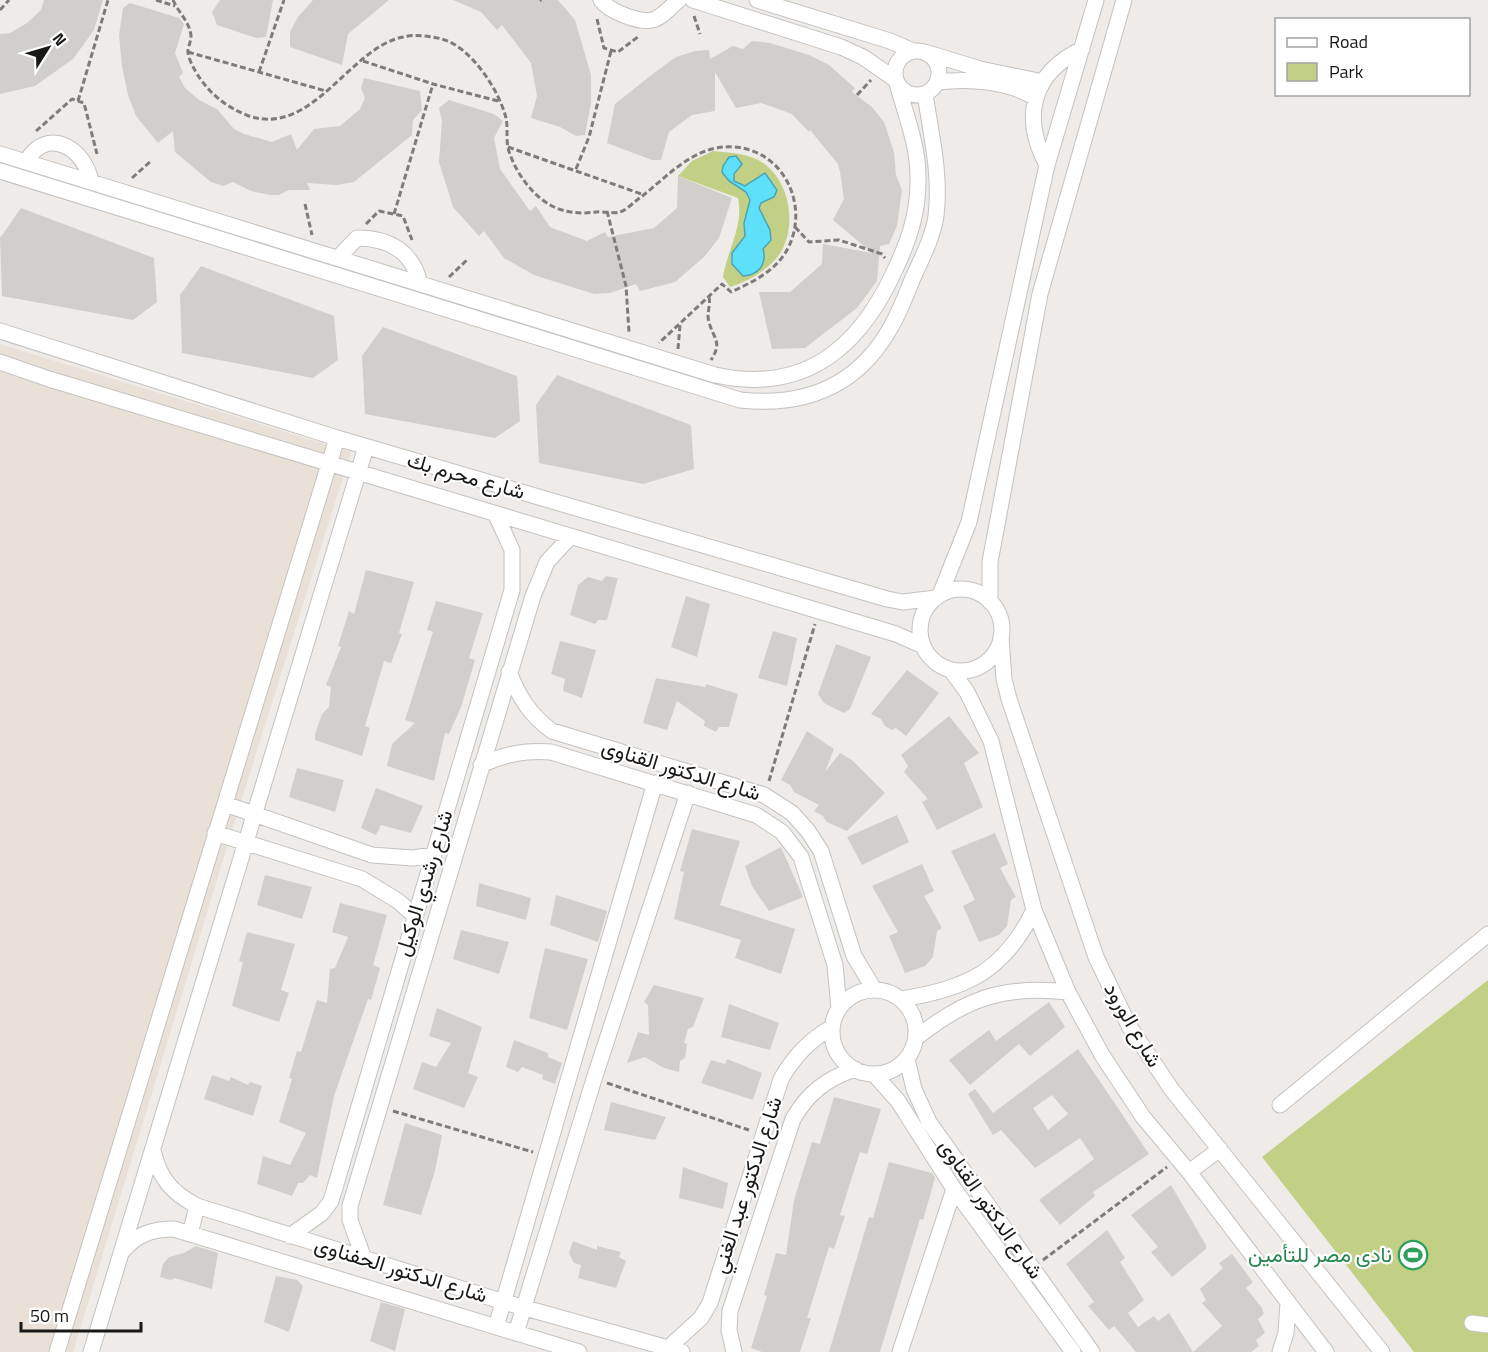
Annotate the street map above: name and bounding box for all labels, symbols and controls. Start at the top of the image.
north arrow [18,18,78,78]
legend [1275,18,1470,96]
text: N [47,27,73,51]
text: Road [1329,28,1368,55]
text: Park [1329,58,1364,85]
street label: شارع محرم بك [404,443,529,507]
street label: شارع الدكتور القناوى [598,730,765,808]
street label: شارع رشدي الوكيل [386,806,462,960]
street label: شارع الورود [1097,976,1171,1073]
street label: شارع الدكتور عبد الغني [702,1092,792,1278]
street label: شارع الدكتور القناوى [931,1132,1052,1285]
street label: شارع الدكتور الحفناوى [311,1228,492,1311]
place label: نادى مصر للتأمين [1248,1238,1392,1270]
sports icon: نادى مصر للتأمين [1397,1239,1429,1271]
scale bar [21,1295,141,1333]
text: 50 m [30,1302,69,1329]

